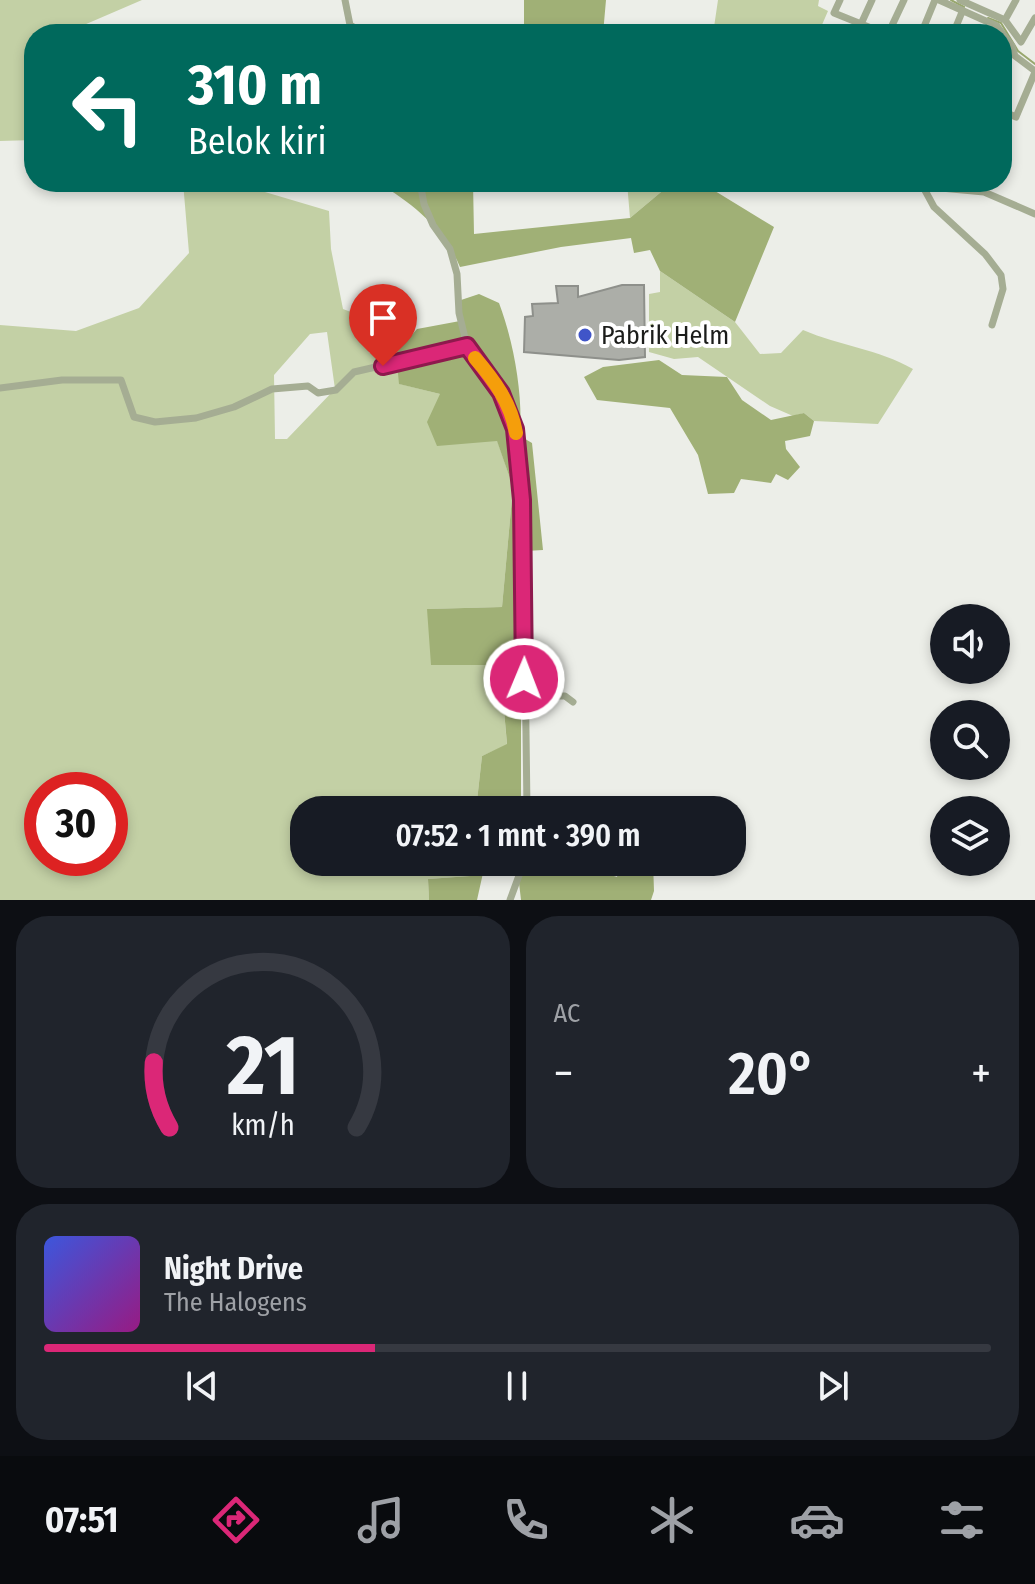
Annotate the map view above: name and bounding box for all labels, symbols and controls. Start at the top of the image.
text: 310 m [188,52,322,119]
icon: left [56,56,160,160]
text: Belok kiri [188,120,326,164]
pin [349,284,417,366]
icon: arrive [361,296,405,340]
place label: Pabrik Helm [601,320,729,351]
marker: Pabrik Helm [576,326,594,344]
map controls [930,604,1010,876]
button: sound [930,604,1010,684]
position arrow [482,637,566,721]
button: search [930,700,1010,780]
speed limit sign: 30 [24,772,128,876]
button: layers [930,796,1010,876]
text: 07:52 · 1 mnt · 390 m [395,818,641,854]
text: AC [554,998,580,1029]
text: 21 [226,1016,299,1116]
text: 20° [728,1038,816,1110]
text: − [554,1047,573,1100]
text: + [971,1047,991,1100]
text: km/h [231,1108,295,1143]
text: Night Drive [164,1251,303,1287]
text: The Halogens [164,1287,307,1318]
icon: previous [180,1364,224,1408]
icon: pause [495,1364,539,1408]
icon: next [811,1364,855,1408]
icon: directions [208,1492,264,1548]
icon: music [353,1492,409,1548]
icon: phone [498,1492,554,1548]
icon: climate [644,1492,700,1548]
icon: car [789,1492,845,1548]
icon: filters [934,1492,990,1548]
text: 07:51 [45,1498,118,1542]

